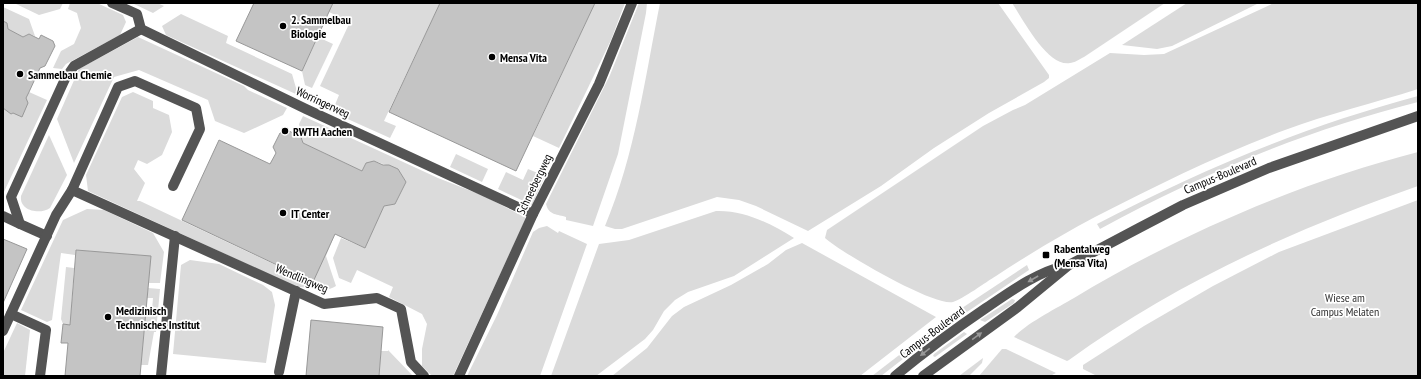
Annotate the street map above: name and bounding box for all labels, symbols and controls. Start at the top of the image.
place label: 2. Sammelbau Biologie [291,12,351,41]
marker: 2. Sammelbau Biologie [278,21,288,31]
place label: Mensa Vita [500,50,547,65]
marker: Mensa Vita [487,52,497,62]
place label: Sammelbau Chemie [28,67,112,82]
marker: Sammelbau Chemie [15,69,25,79]
street label: Worringerweg [294,83,352,121]
place label: RWTH Aachen [293,124,352,139]
marker: RWTH Aachen [280,126,290,136]
street label: Schneebergweg [513,151,555,217]
street label: Campus-Boulevard [1181,153,1259,197]
place label: IT Center [291,206,330,221]
marker: IT Center [278,208,288,218]
place label: Rabentalweg (Mensa Vita) [1054,241,1110,270]
marker: Rabentalweg (Mensa Vita) [1041,250,1051,260]
street label: Wendlingweg [273,260,331,296]
one-way arrow [1027,275,1039,282]
park label: Wiese am Campus Melaten [1311,290,1379,319]
place label: Medizinisch Technisches Institut [116,303,200,332]
street label: Campus-Boulevard [897,303,967,361]
marker: Medizinisch Technisches Institut [103,312,113,322]
one-way arrow [971,332,982,340]
one-way arrow [920,347,931,356]

